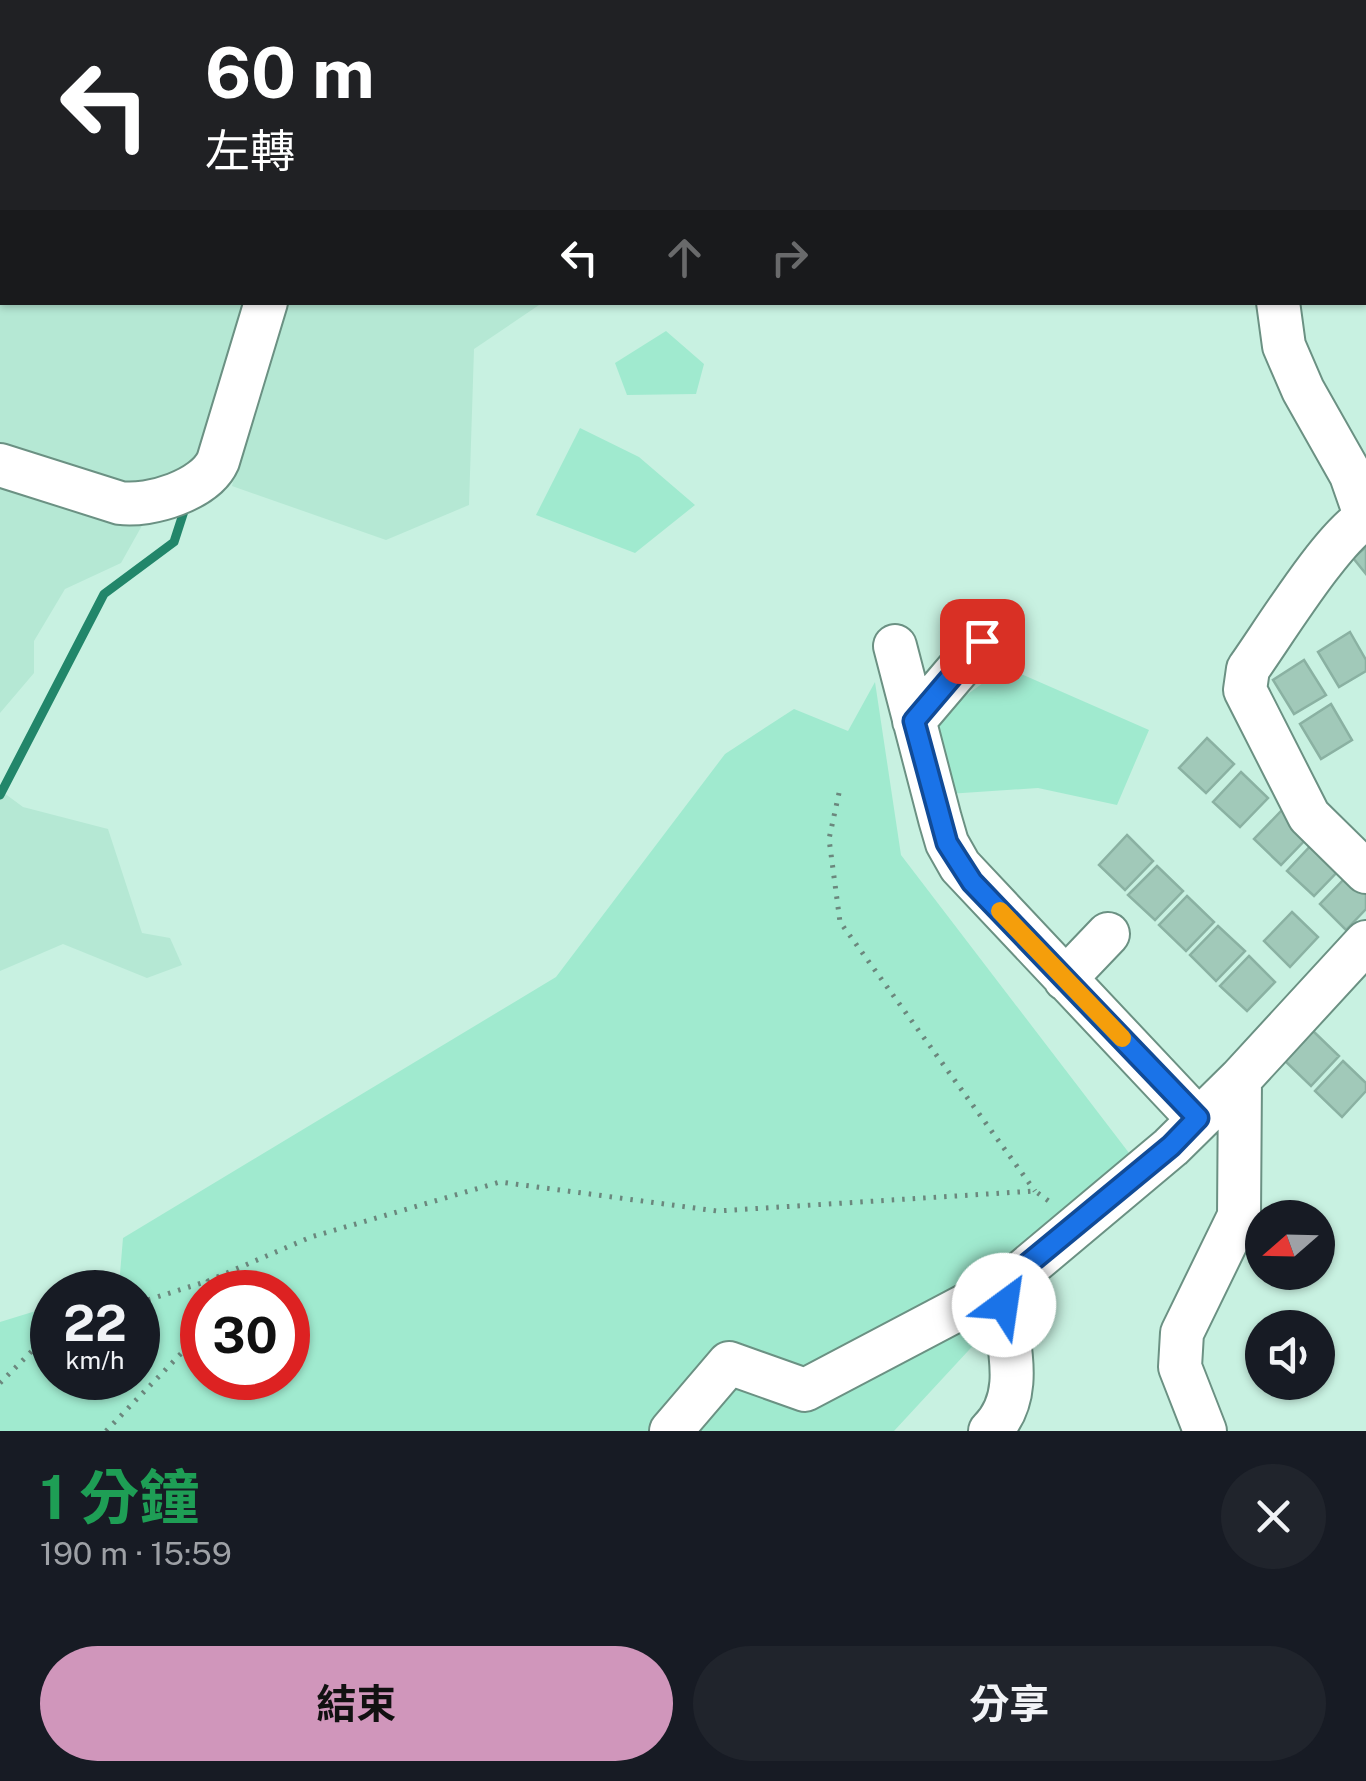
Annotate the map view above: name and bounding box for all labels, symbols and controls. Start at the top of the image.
text: 60 m [205,31,375,114]
icon: left [40,40,170,170]
text: 左轉 [205,124,295,177]
icon: left [552,230,607,285]
icon: ahead [657,230,712,285]
icon: right [762,230,817,285]
pin [940,599,1025,684]
icon: arrive [955,614,1010,669]
north arrow [1245,1200,1335,1290]
map controls [1245,1200,1335,1400]
position arrow [952,1253,1056,1357]
speed limit sign: 30 [180,1270,310,1400]
text: 22 [63,1293,127,1352]
button: sound [1245,1310,1335,1400]
text: km/h [66,1345,124,1375]
text: 1 分鐘 [40,1462,199,1533]
button: close [1221,1464,1326,1569]
text: 190 m · 15:59 [40,1535,232,1572]
button: 結束 [40,1646,673,1761]
button: 分享 [693,1646,1326,1761]

